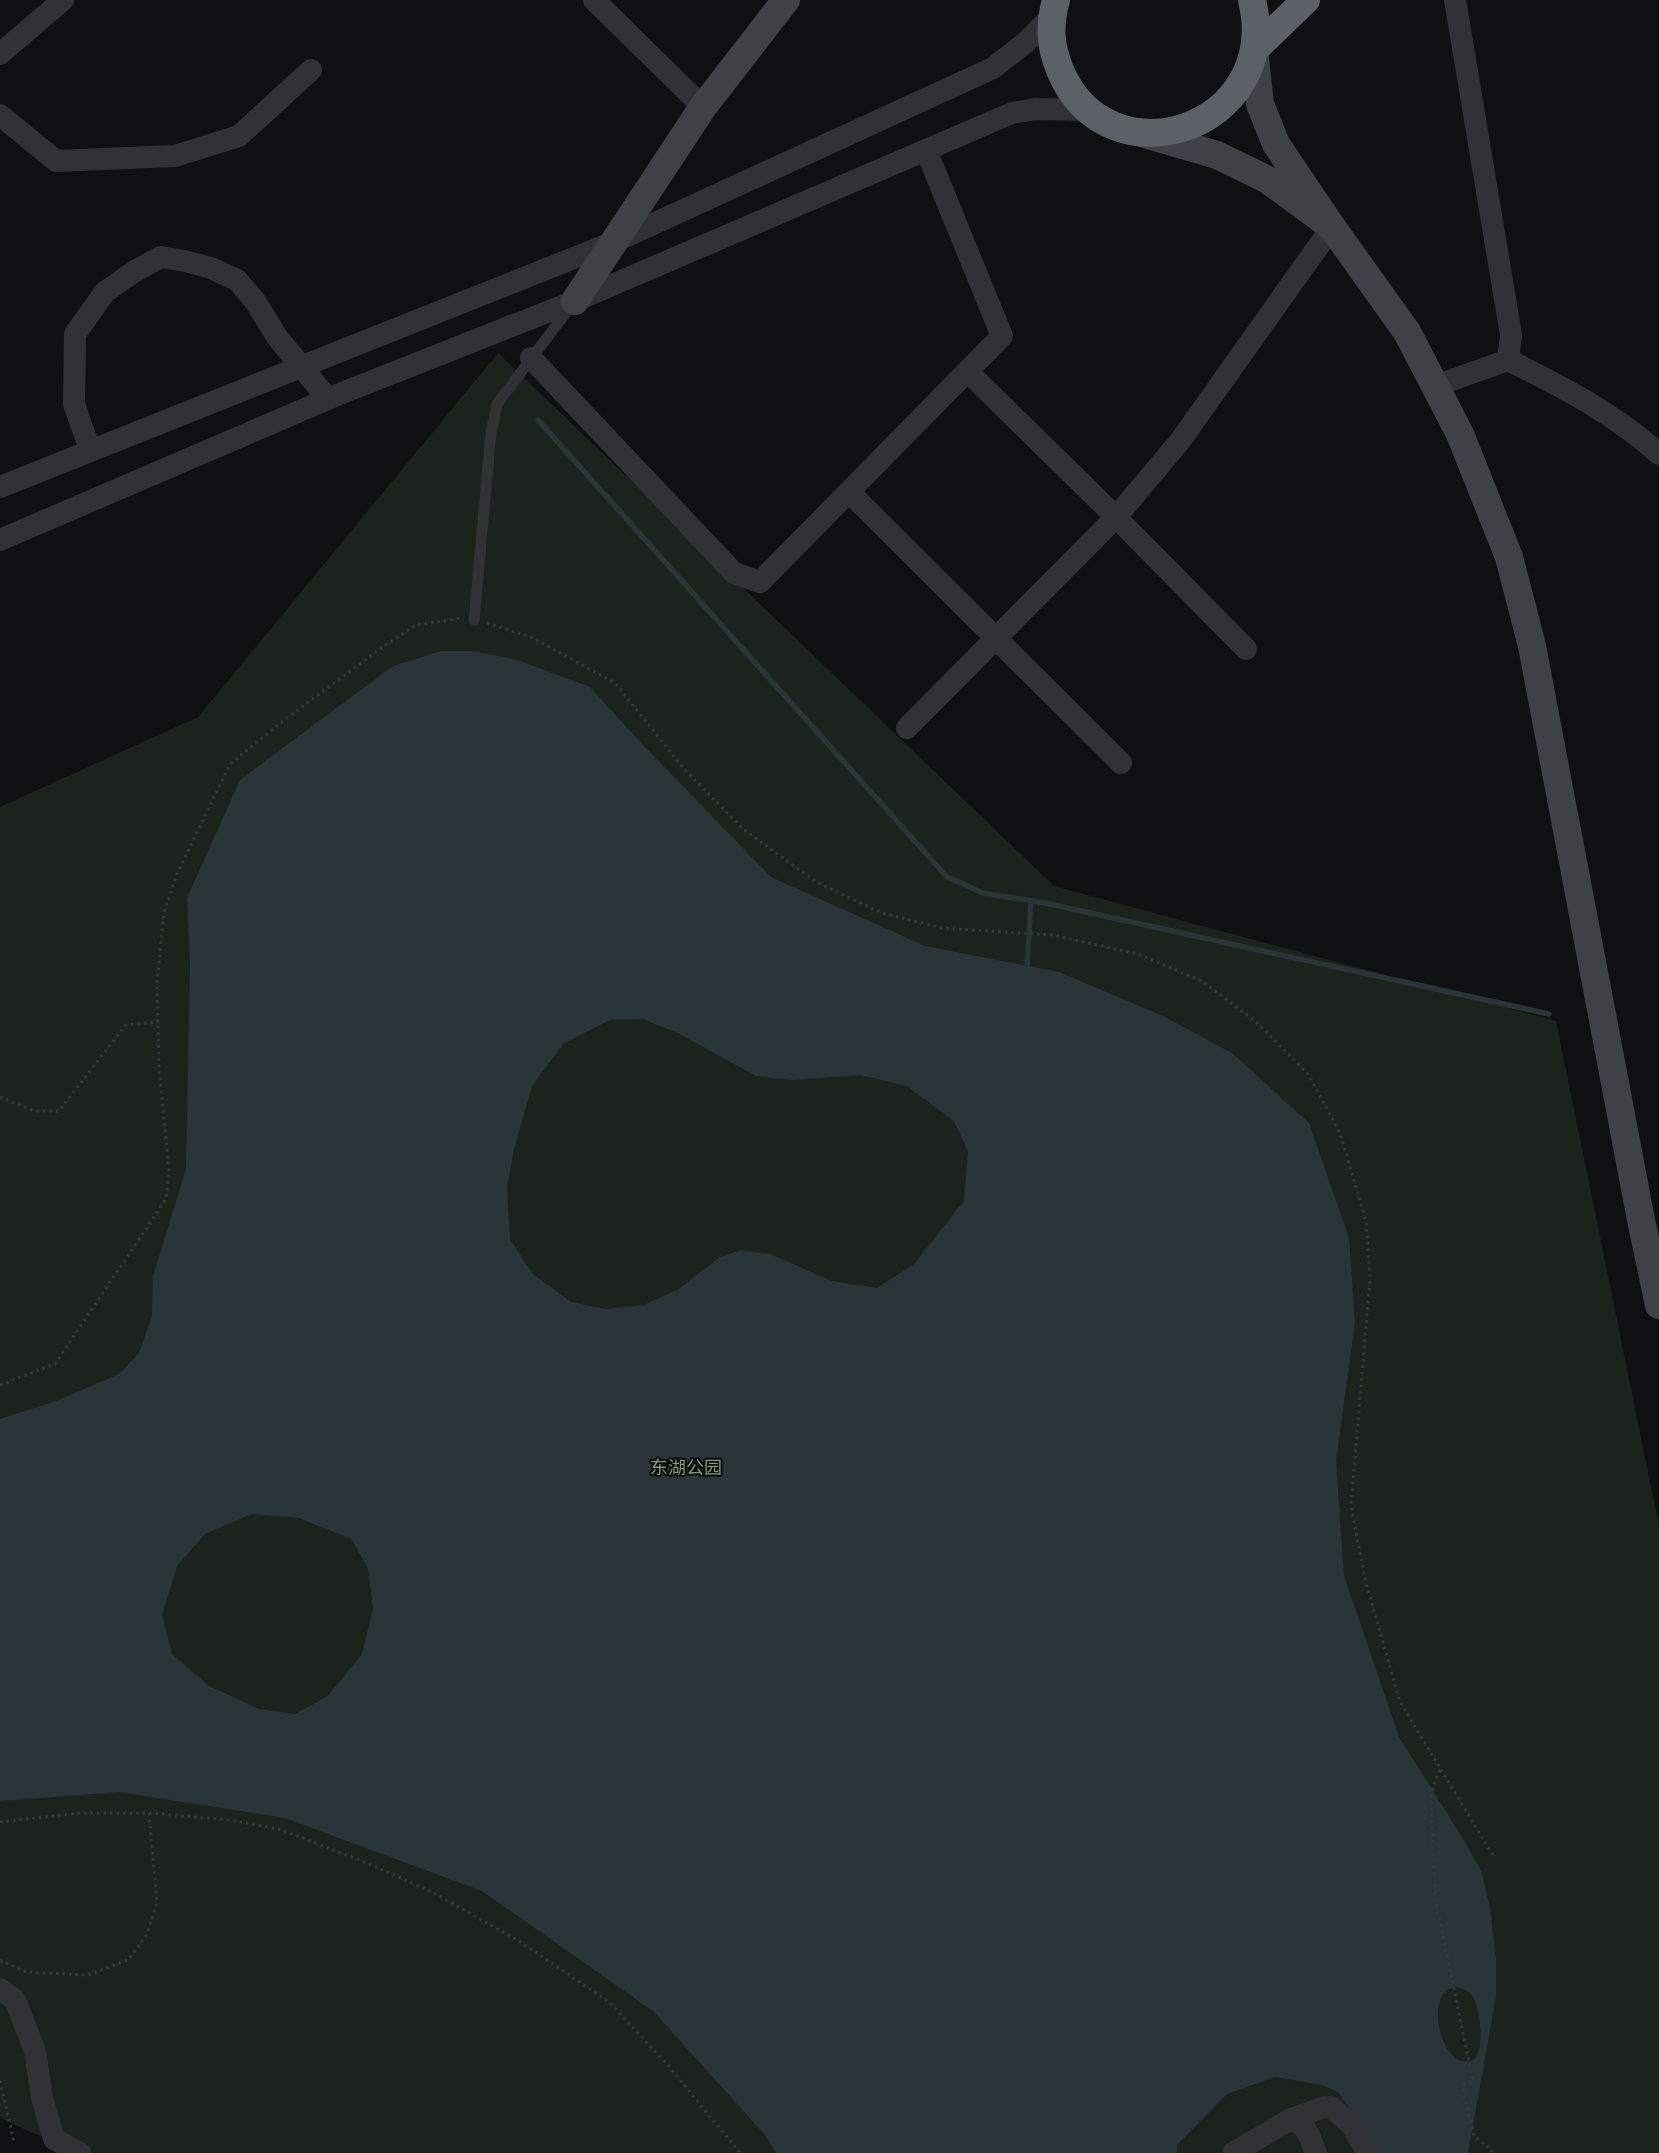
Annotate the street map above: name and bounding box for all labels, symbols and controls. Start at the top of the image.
park label: 东湖公园 [650,1457,722,1478]

